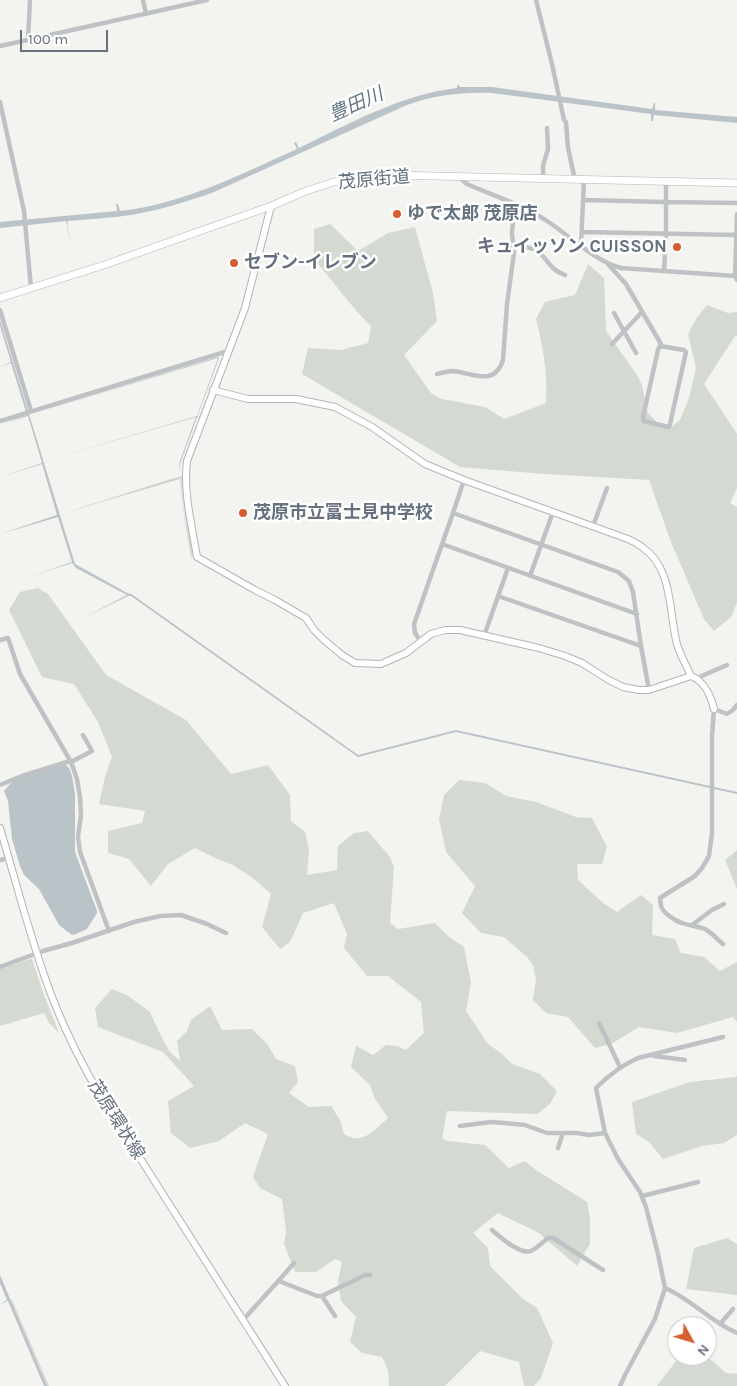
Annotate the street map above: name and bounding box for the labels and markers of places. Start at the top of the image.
place label: ゆで太郎 茂原店 [407,203,538,225]
marker: ゆで太郎 茂原店 [391,208,403,220]
place label: キュイッソン CUISSON [477,236,667,258]
marker: キュイッソン CUISSON [671,241,683,253]
place label: セブン-イレブン [244,252,377,274]
marker: セブン-イレブン [228,257,240,269]
place label: 茂原市立冨士見中学校 [253,502,433,524]
marker: 茂原市立冨士見中学校 [237,507,249,519]

